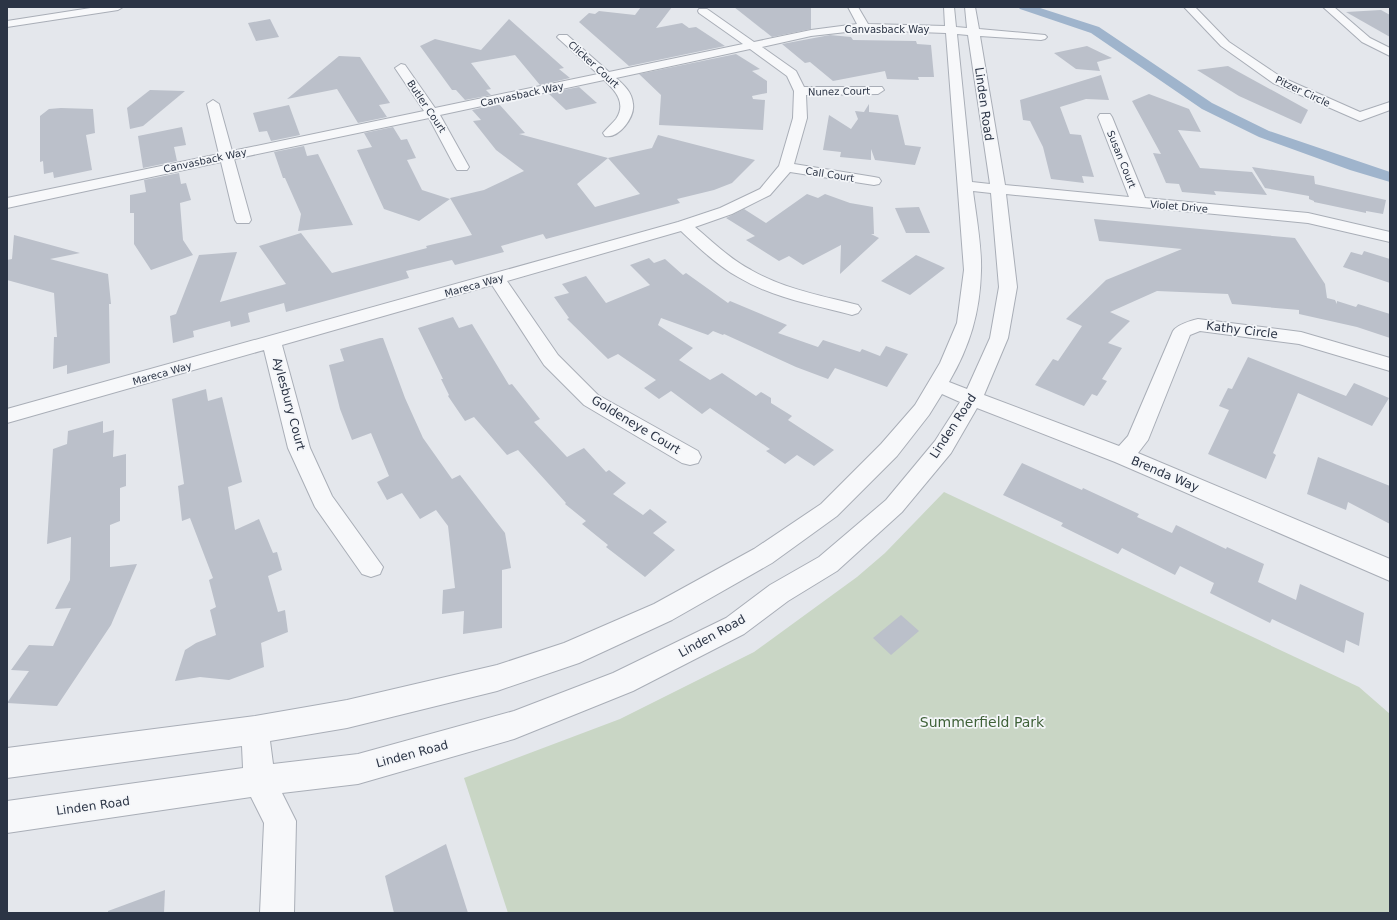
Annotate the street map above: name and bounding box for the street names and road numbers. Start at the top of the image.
street label: Canvasback Way [845,24,930,35]
street label: Clicker Court [566,39,621,90]
street label: Linden Road [972,66,996,142]
street label: Pitzer Circle [1274,74,1332,109]
street label: Butler Court [405,78,448,135]
street label: Canvasback Way [479,80,565,109]
street label: Nunez Court [808,85,870,98]
street label: Susan Court [1105,129,1138,190]
street label: Canvasback Way [162,146,248,175]
street label: Call Court [805,165,855,184]
street label: Violet Drive [1149,198,1208,215]
street label: Mareca Way [443,272,505,299]
street label: Kathy Circle [1205,319,1279,341]
street label: Aylesbury Court [270,356,308,452]
street label: Mareca Way [131,360,193,387]
street label: Linden Road [927,391,979,461]
street label: Goldeneye Court [589,393,683,457]
street label: Brenda Way [1129,453,1201,495]
street label: Linden Road [676,612,748,660]
street label: Linden Road [374,738,450,770]
street label: Linden Road [55,794,131,818]

